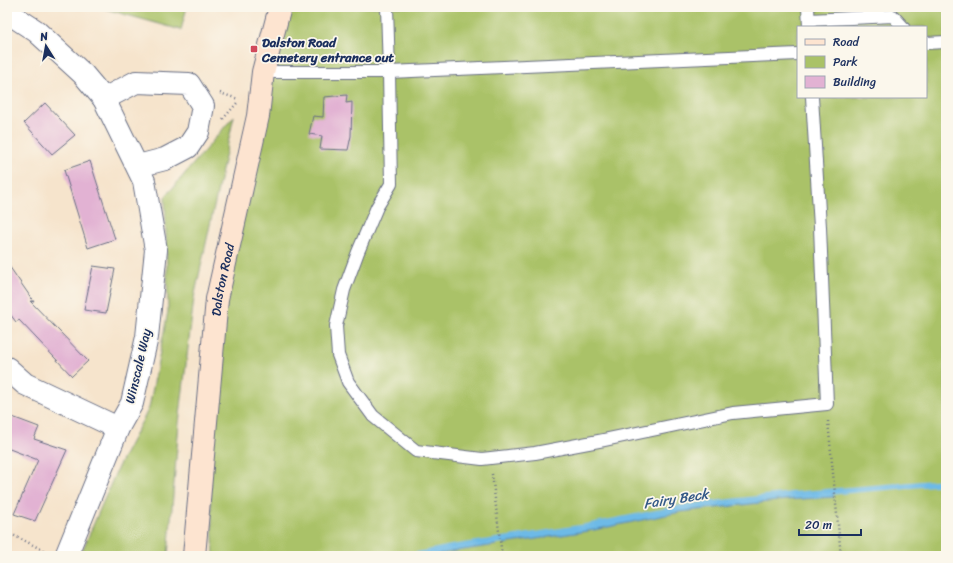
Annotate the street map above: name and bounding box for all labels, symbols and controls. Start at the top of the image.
north arrow [26,26,66,66]
legend [797,26,927,98]
text: N [38,27,50,47]
place label: Dalston Road Cemetery entrance out [261,31,394,69]
text: Road [833,31,860,53]
marker: Dalston Road Cemetery entrance out [249,44,259,54]
text: Park [833,51,858,73]
text: Building [833,71,876,93]
street label: Dalston Road [204,240,241,317]
street label: Winscale Way [118,326,158,406]
water label: Fairy Beck [642,481,712,516]
scale bar [799,511,861,537]
text: 20 m [805,514,832,536]

